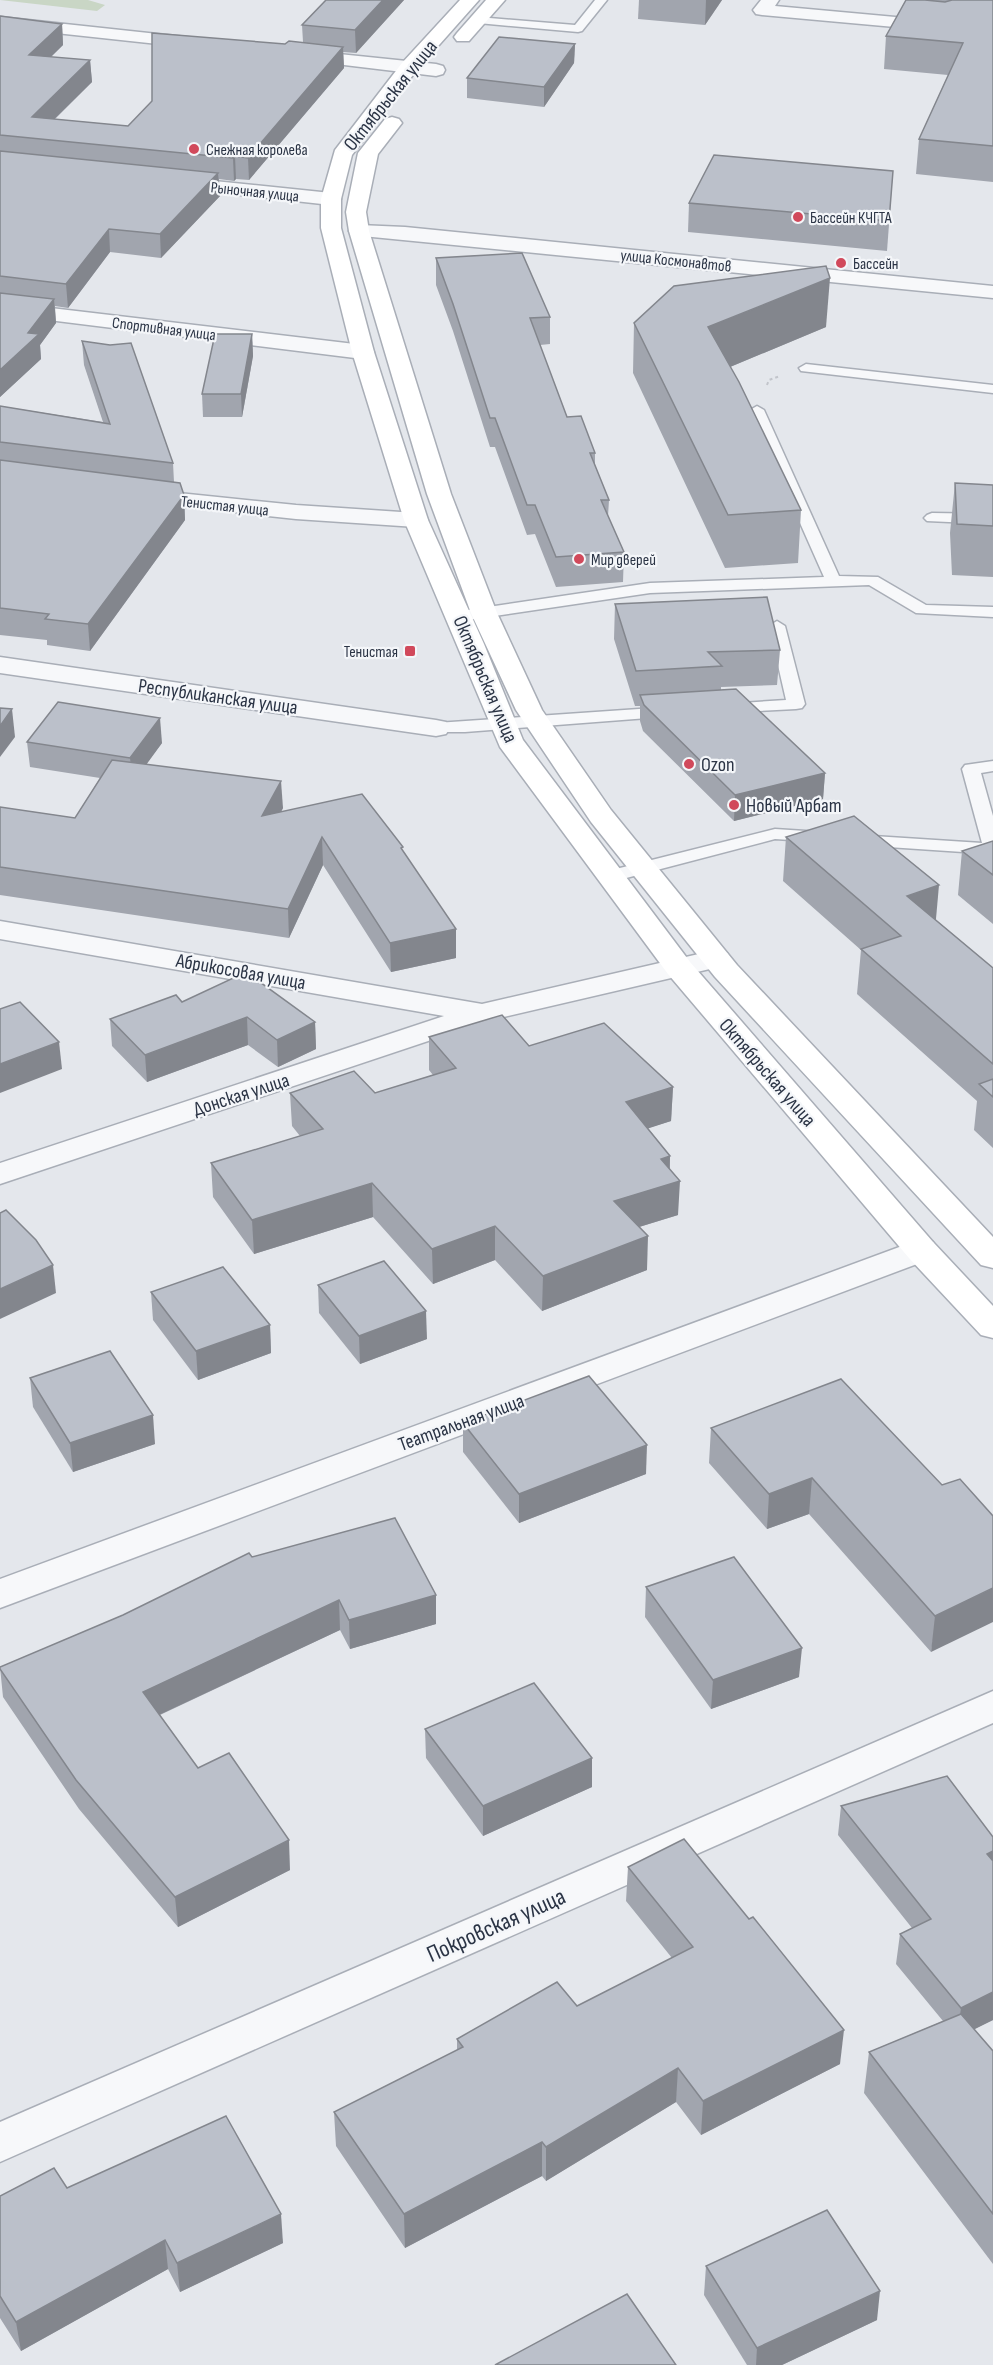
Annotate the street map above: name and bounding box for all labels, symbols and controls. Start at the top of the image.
street label: Октябрьская улица [339,35,443,156]
place label: Снежная королева [206,141,308,160]
marker: Снежная королева [187,142,201,156]
street label: Рыночная улица [210,178,300,207]
place label: Бассейн КЧГТА [810,209,892,228]
marker: Бассейн КЧГТА [791,210,805,224]
street label: улица Космонавтов [619,246,732,277]
place label: Бассейн [853,255,899,274]
marker: Бассейн [834,256,848,270]
street label: Спортивная улица [111,314,217,345]
street label: Тенистая улица [180,492,270,521]
place label: Мир дверей [591,551,656,570]
marker: Мир дверей [572,552,586,566]
street label: Октябрьская улица [448,612,523,746]
place label: Тенистая [344,643,398,662]
marker: Тенистая [403,644,417,658]
street label: Республиканская улица [137,674,299,720]
place label: Ozon [701,753,735,777]
marker: Ozon [682,757,696,771]
place label: Новый Арбат [746,794,842,818]
marker: Новый Арбат [727,798,741,812]
street label: Абрикосовая улица [173,949,308,995]
street label: Октябрьская улица [714,1014,821,1132]
street label: Донская улица [190,1068,292,1122]
street label: Театральная улица [395,1389,528,1457]
street label: Покровская улица [422,1882,570,1969]

